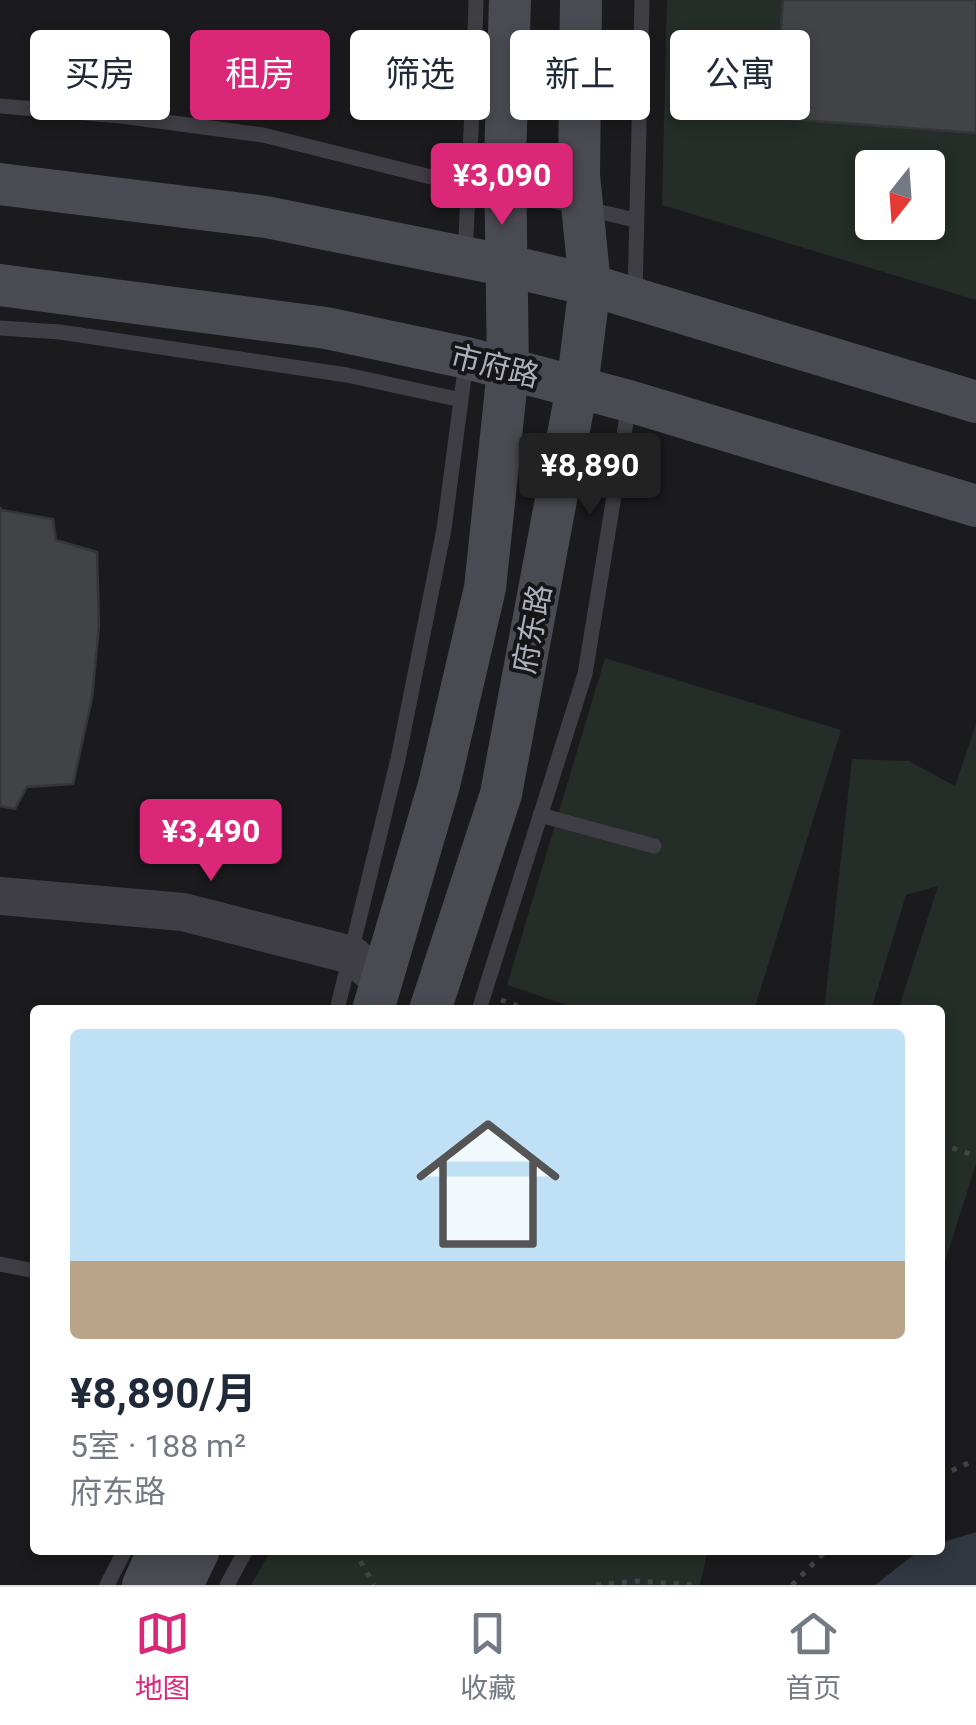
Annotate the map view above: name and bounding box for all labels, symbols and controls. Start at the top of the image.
chip: 买房 [30,30,170,120]
chip: 租房 [190,30,330,120]
chip: 筛选 [350,30,490,120]
chip: 新上 [510,30,650,120]
chip: 公寓 [670,30,810,120]
pin: ¥3,090 [421,143,583,228]
north arrow [855,150,945,240]
map controls [855,150,945,240]
text: ¥3,090 [453,156,551,194]
street label: 市府路 [447,338,543,394]
pin: ¥8,890 [509,433,671,518]
text: ¥8,890 [541,446,639,484]
street label: 府东路 [506,581,558,677]
pin: ¥3,490 [130,799,292,884]
text: ¥3,490 [162,812,260,850]
icon: home [398,1094,578,1274]
text: ¥8,890/月 [70,1369,257,1418]
text: 5室 · 188 m² [70,1427,246,1465]
text: 府东路 [70,1473,166,1511]
tab: 地图 [135,1606,191,1706]
tab: 收藏 [460,1606,516,1706]
tab: 首页 [785,1606,841,1706]

